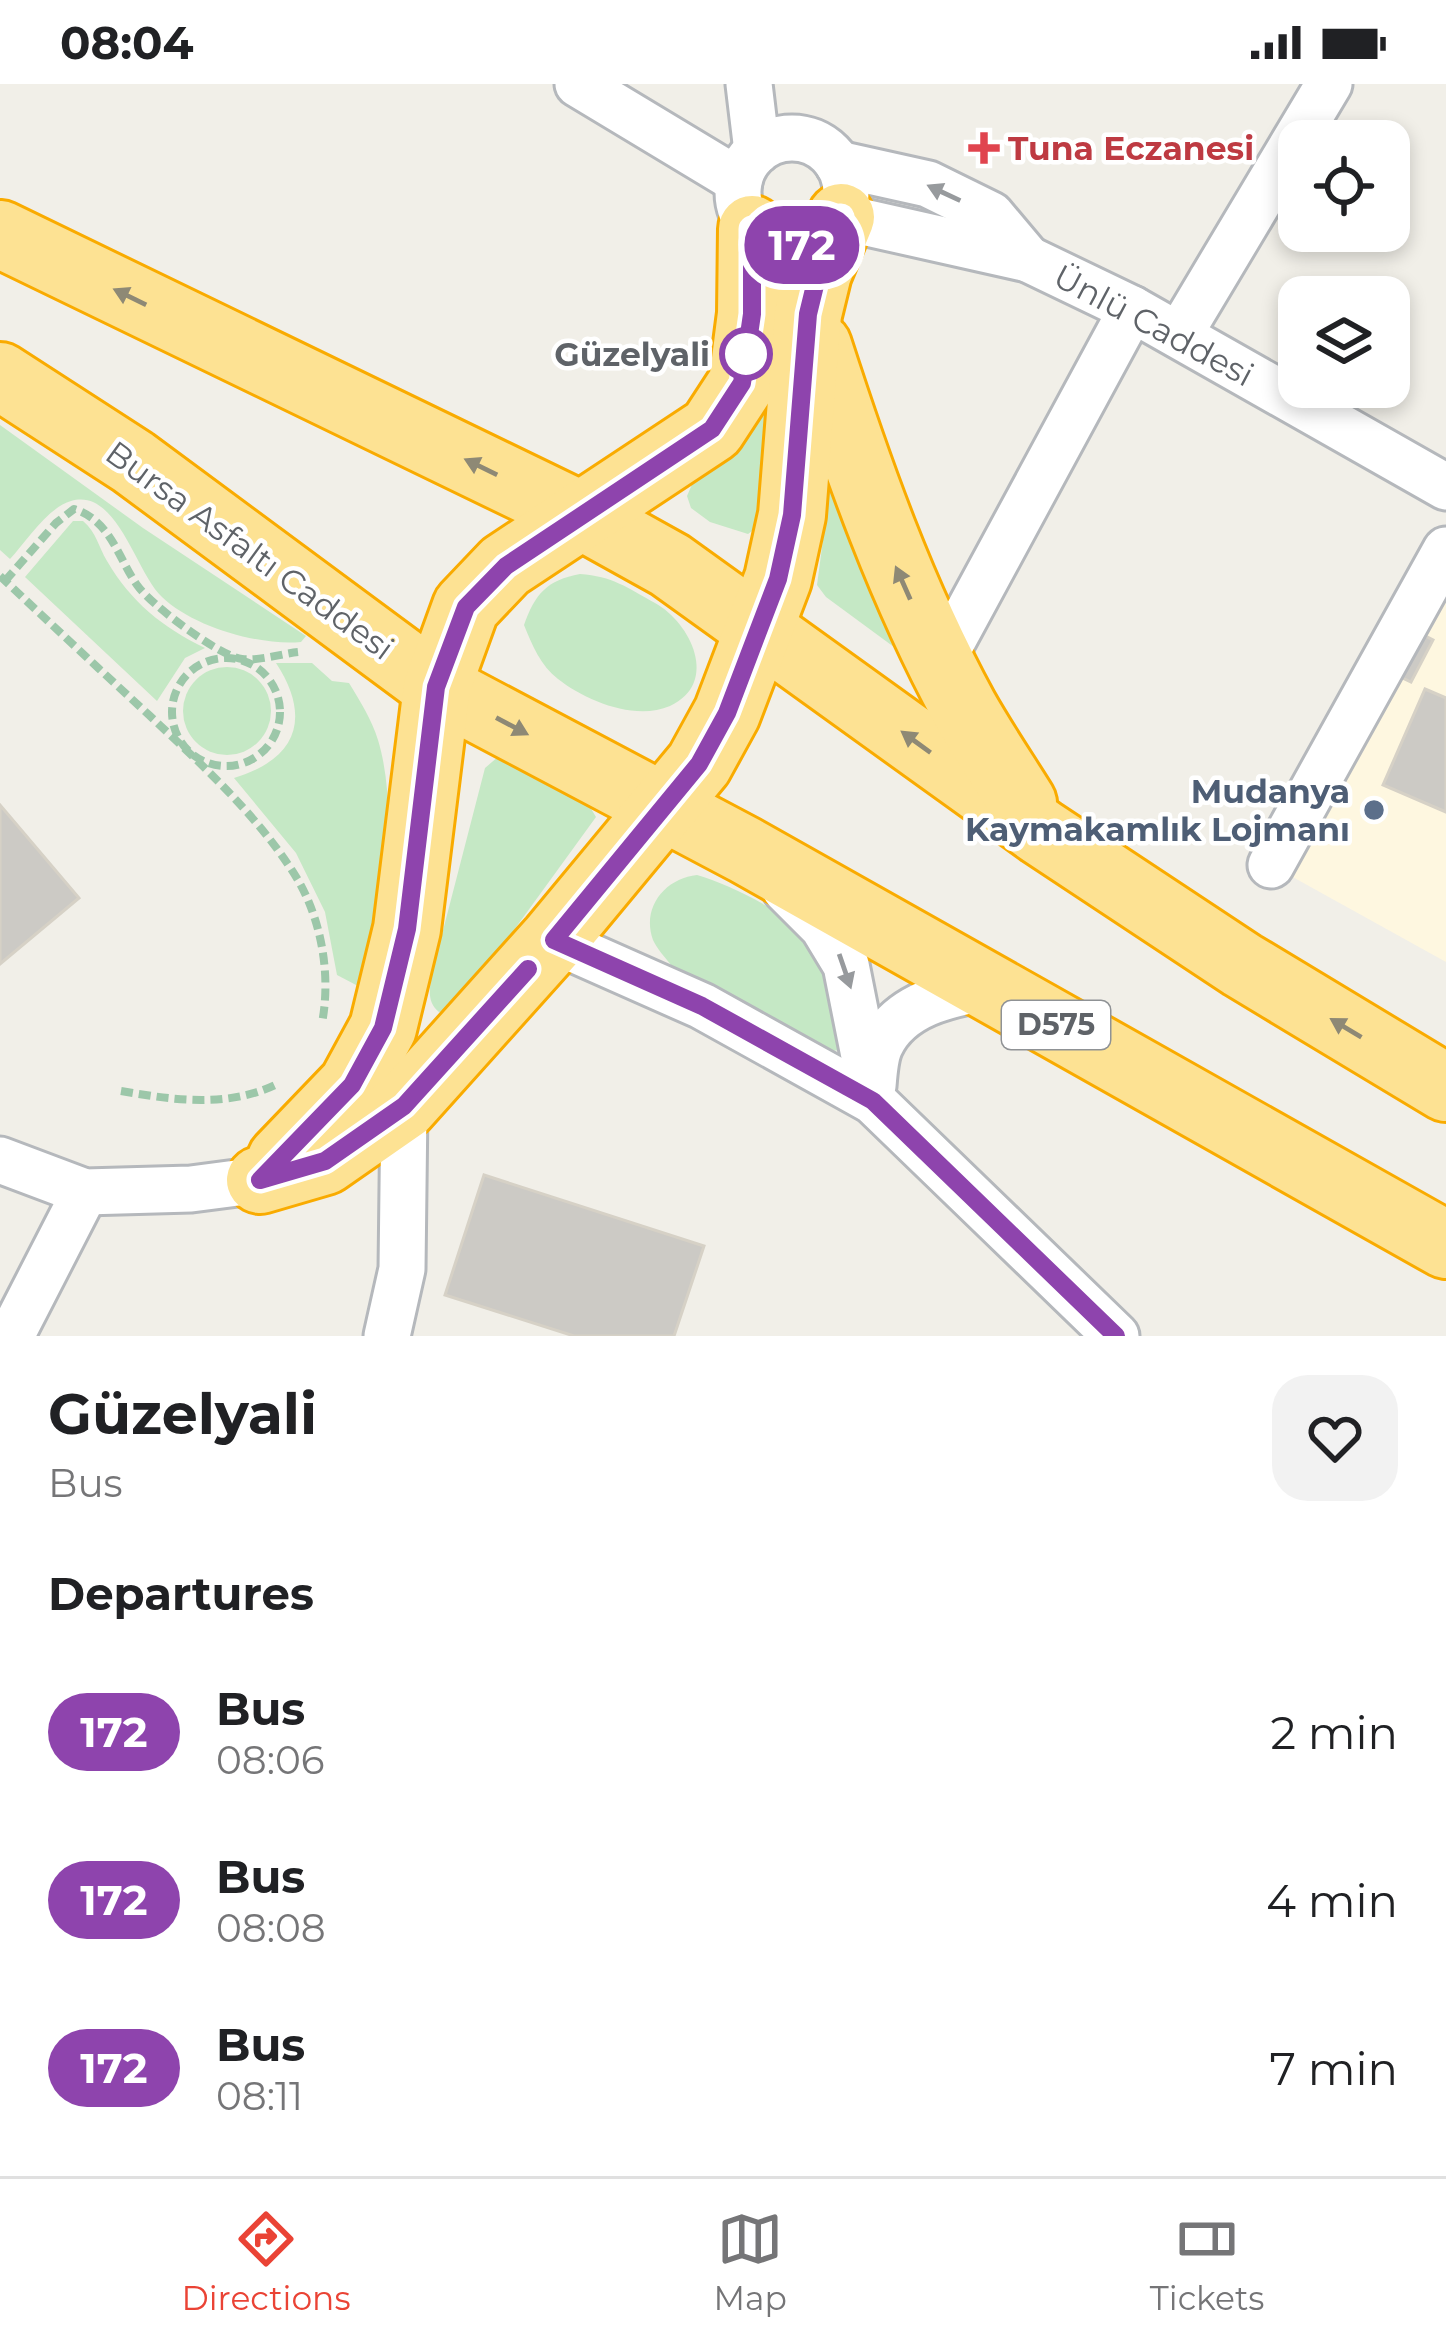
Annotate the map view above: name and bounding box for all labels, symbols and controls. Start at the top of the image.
text: 08:04 [60,15,194,70]
map controls [1278,120,1410,408]
button: locate [1278,120,1410,252]
place label: Tuna Eczanesi [1008,128,1254,168]
marker: Tuna Eczanesi [971,135,997,161]
one-way arrow [926,182,961,202]
line badge: 172 [733,206,871,284]
text: 172 [768,219,836,271]
street label: Ünlü Caddesi [1047,256,1261,394]
button: layers [1278,276,1410,408]
one-way arrow [112,287,147,307]
marker: Güzelyali [721,329,771,379]
place label: Güzelyali [554,334,710,374]
street label: Bursa Asfaltı Caddesi [98,432,402,668]
one-way arrow [464,458,498,478]
one-way arrow [893,565,913,600]
one-way arrow [494,715,529,736]
one-way arrow [900,731,932,754]
place label: Mudanya Kaymakamlık Lojmanı [965,771,1350,849]
marker: Mudanya Kaymakamlık Lojmanı [1361,797,1387,823]
one-way arrow [836,953,855,989]
road number: D575 [1002,1001,1110,1049]
one-way arrow [1329,1018,1363,1039]
button: heart [1272,1375,1398,1501]
text: Güzelyali [48,1379,317,1448]
text: Bus [48,1459,123,1507]
text: Departures [48,1566,314,1621]
text: Bus [216,1681,305,1736]
text: 2 min [1270,1705,1398,1760]
text: 172 [80,1706,148,1758]
text: 08:06 [216,1736,325,1784]
text: Bus [216,1849,305,1904]
text: 4 min [1266,1873,1398,1928]
text: 172 [80,1874,148,1926]
text: 08:08 [216,1904,326,1952]
text: Bus [216,2017,305,2072]
text: 7 min [1269,2041,1398,2096]
text: 172 [80,2042,148,2094]
text: 08:11 [216,2072,303,2120]
tab: Directions [181,2206,351,2318]
tab: Map [714,2206,787,2318]
tab: Tickets [1150,2206,1264,2318]

